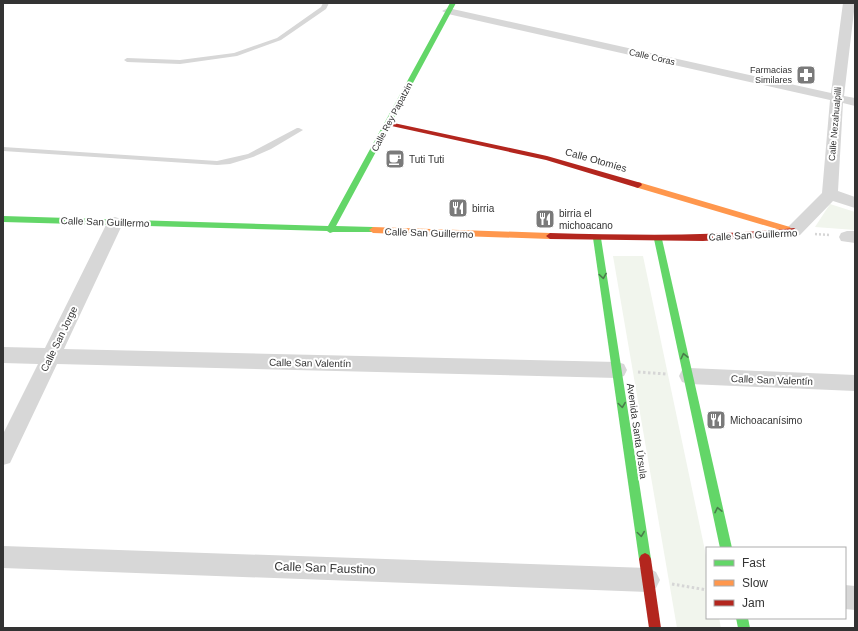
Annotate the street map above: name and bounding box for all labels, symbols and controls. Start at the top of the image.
street label: Calle Coras [628,47,677,67]
pharmacy icon: Farmacias Similares [795,64,817,86]
place label: Farmacias Similares [750,65,792,85]
street label: Calle Rey Papatzin [370,81,414,153]
street label: Calle Nezahualpilli [827,87,843,161]
street label: Calle Otomíes [564,146,628,174]
cafe icon: Tuti Tuti [384,148,406,170]
place label: Tuti Tuti [409,154,444,165]
restaurant icon: birria [447,197,469,219]
place label: birria [472,203,495,214]
restaurant icon: birria el michoacano [534,208,556,230]
place label: birria el michoacano [559,208,613,231]
street label: Calle San Guillermo [60,215,150,229]
street label: Calle San Guillermo [384,226,474,240]
street label: Calle San Guillermo [708,227,798,243]
one-way arrow [598,273,607,279]
street label: Calle San Jorge [38,304,80,373]
one-way arrow [681,352,689,359]
street label: Calle San Valentín [269,357,351,369]
street label: Calle San Valentín [731,373,813,387]
street label: Avenida Santa Úrsula [625,382,650,480]
one-way arrow [617,402,626,408]
restaurant icon: Michoacanísimo [705,409,727,431]
place label: Michoacanísimo [730,415,803,426]
one-way arrow [715,507,723,513]
one-way arrow [636,530,645,537]
legend [706,547,846,619]
text: Fast [742,556,766,570]
street label: Calle San Faustino [274,559,376,577]
text: Slow [742,576,768,590]
text: Jam [742,596,765,610]

